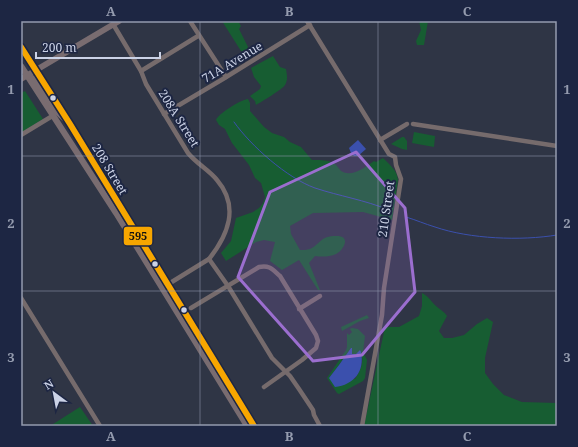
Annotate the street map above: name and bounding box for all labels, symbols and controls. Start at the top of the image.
text: A [106,2,116,20]
text: B [285,2,294,20]
text: C [463,2,472,20]
scale bar [36,34,160,60]
street label: 71A Avenue [199,37,265,87]
text: 200 m [42,39,77,56]
text: 1 [7,80,15,98]
text: 1 [563,80,571,98]
street label: 208A Street [155,86,203,150]
unlabelled marker [48,93,58,103]
street label: 208 Street [88,140,132,198]
street label: 210 Street [374,180,398,238]
text: 2 [7,214,15,232]
text: 2 [563,214,571,232]
line badge: 595 [123,226,153,246]
text: 595 [129,228,147,243]
unlabelled marker [150,259,160,269]
unlabelled marker [179,305,189,315]
text: 3 [7,348,15,366]
text: 3 [563,348,571,366]
north arrow [34,373,74,413]
text: N [41,375,56,393]
text: A [106,427,116,445]
text: B [285,427,294,445]
text: C [463,427,472,445]

